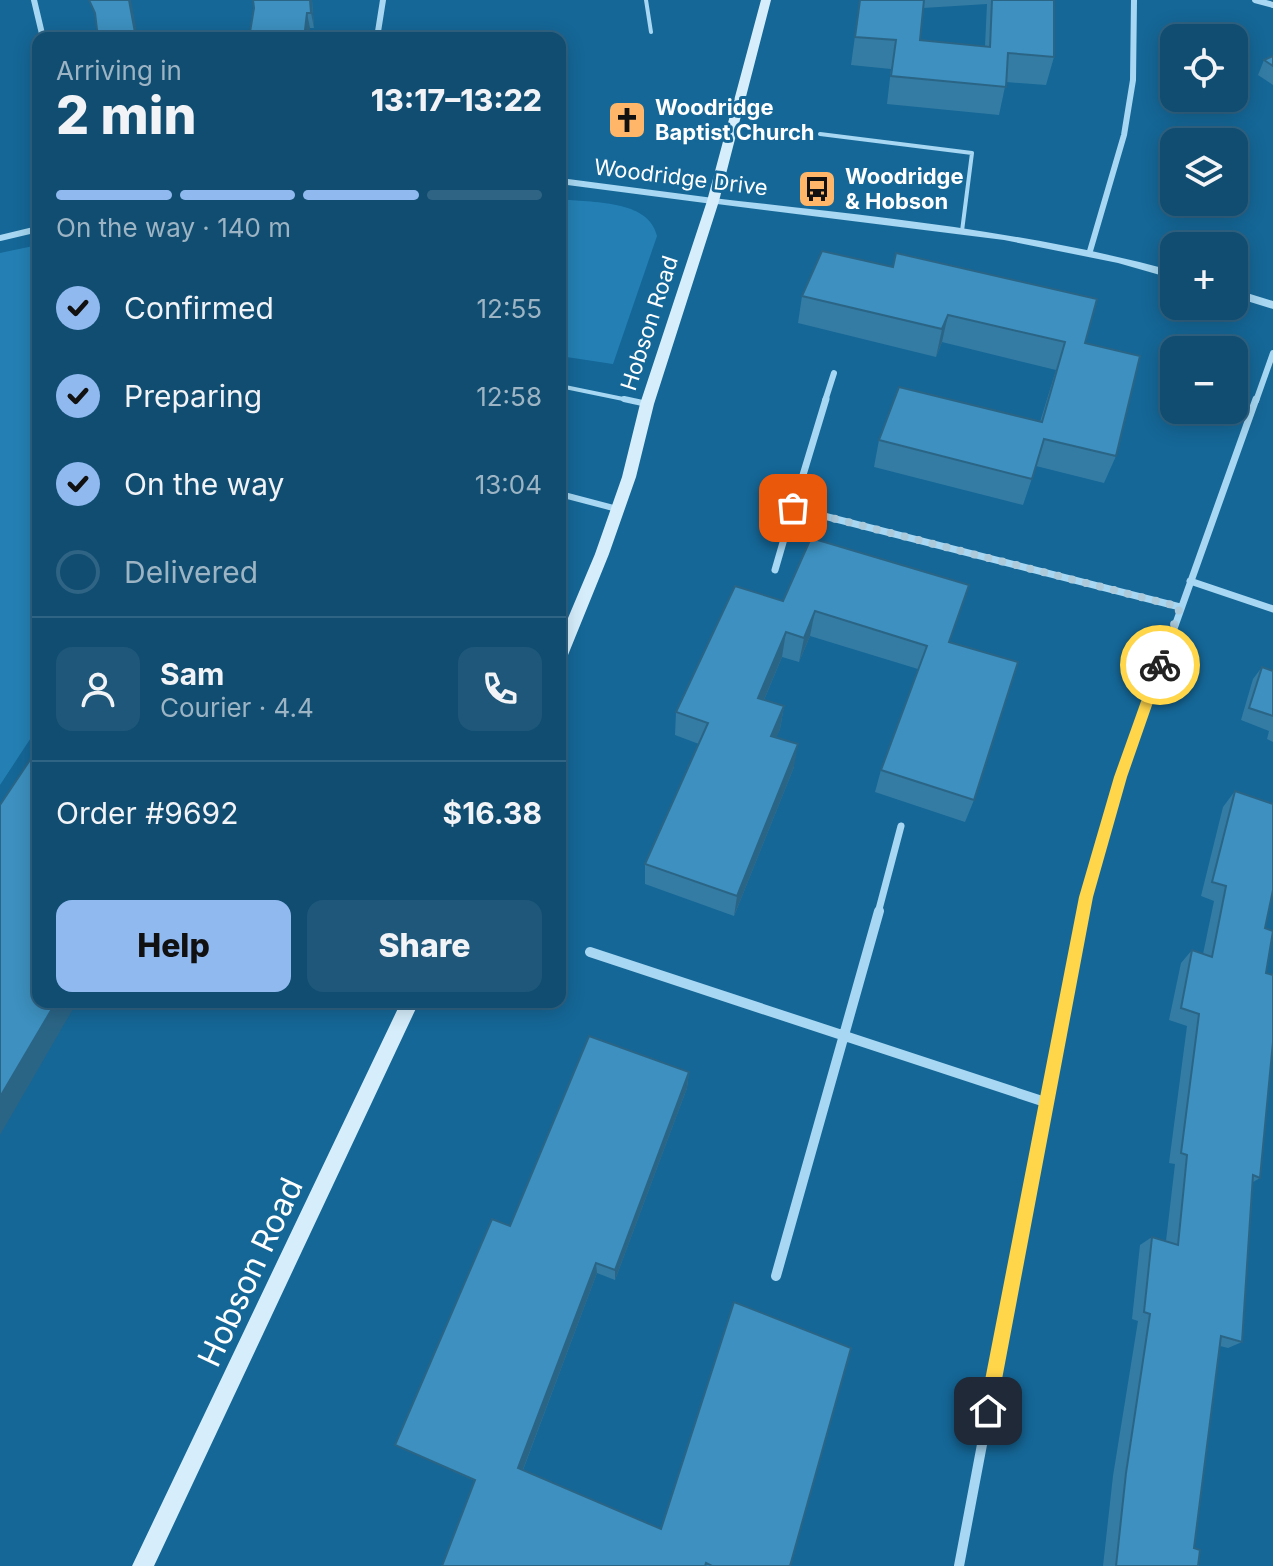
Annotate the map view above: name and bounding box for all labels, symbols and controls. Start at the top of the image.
map controls [1160,24,1248,424]
button: locate [1160,24,1248,112]
text: Arriving in [56,55,182,86]
text: 13:17–13:22 [371,82,542,118]
text: 2 min [56,84,197,147]
place label: Woodridge Baptist Church [655,94,815,145]
church icon: Woodridge Baptist Church [606,99,648,141]
button: layers [1160,128,1248,216]
street label: Woodridge Drive [593,153,769,201]
place label: Woodridge & Hobson [845,163,964,214]
bus stop icon: Woodridge & Hobson [796,168,838,210]
text: On the way · 140 m [56,212,291,243]
button: + [1160,232,1248,320]
street label: Hobson Road [615,252,683,394]
icon: check [56,286,100,330]
text: Confirmed [124,290,274,326]
text: 12:55 [476,293,542,324]
button: − [1160,336,1248,424]
icon: check [56,374,100,418]
text: Preparing [124,378,262,414]
text: 12:58 [476,381,542,412]
icon: check [56,462,100,506]
text: On the way [124,466,284,502]
text: 13:04 [475,469,542,500]
pin [759,474,827,542]
icon: bag [771,486,815,530]
text: Delivered [124,554,258,590]
courier [1120,625,1200,705]
icon: bike [1138,643,1182,687]
button: person [56,647,140,731]
button: phone [458,647,542,731]
text: Sam [160,656,224,692]
text: Courier · 4.4 [160,692,314,723]
text: Order #9692 [56,795,238,831]
text: $16.38 [443,795,542,831]
button: Help [56,900,291,992]
button: Share [307,900,542,992]
street label: Hobson Road [189,1171,311,1373]
pin [954,1377,1022,1445]
icon: home [966,1389,1010,1433]

